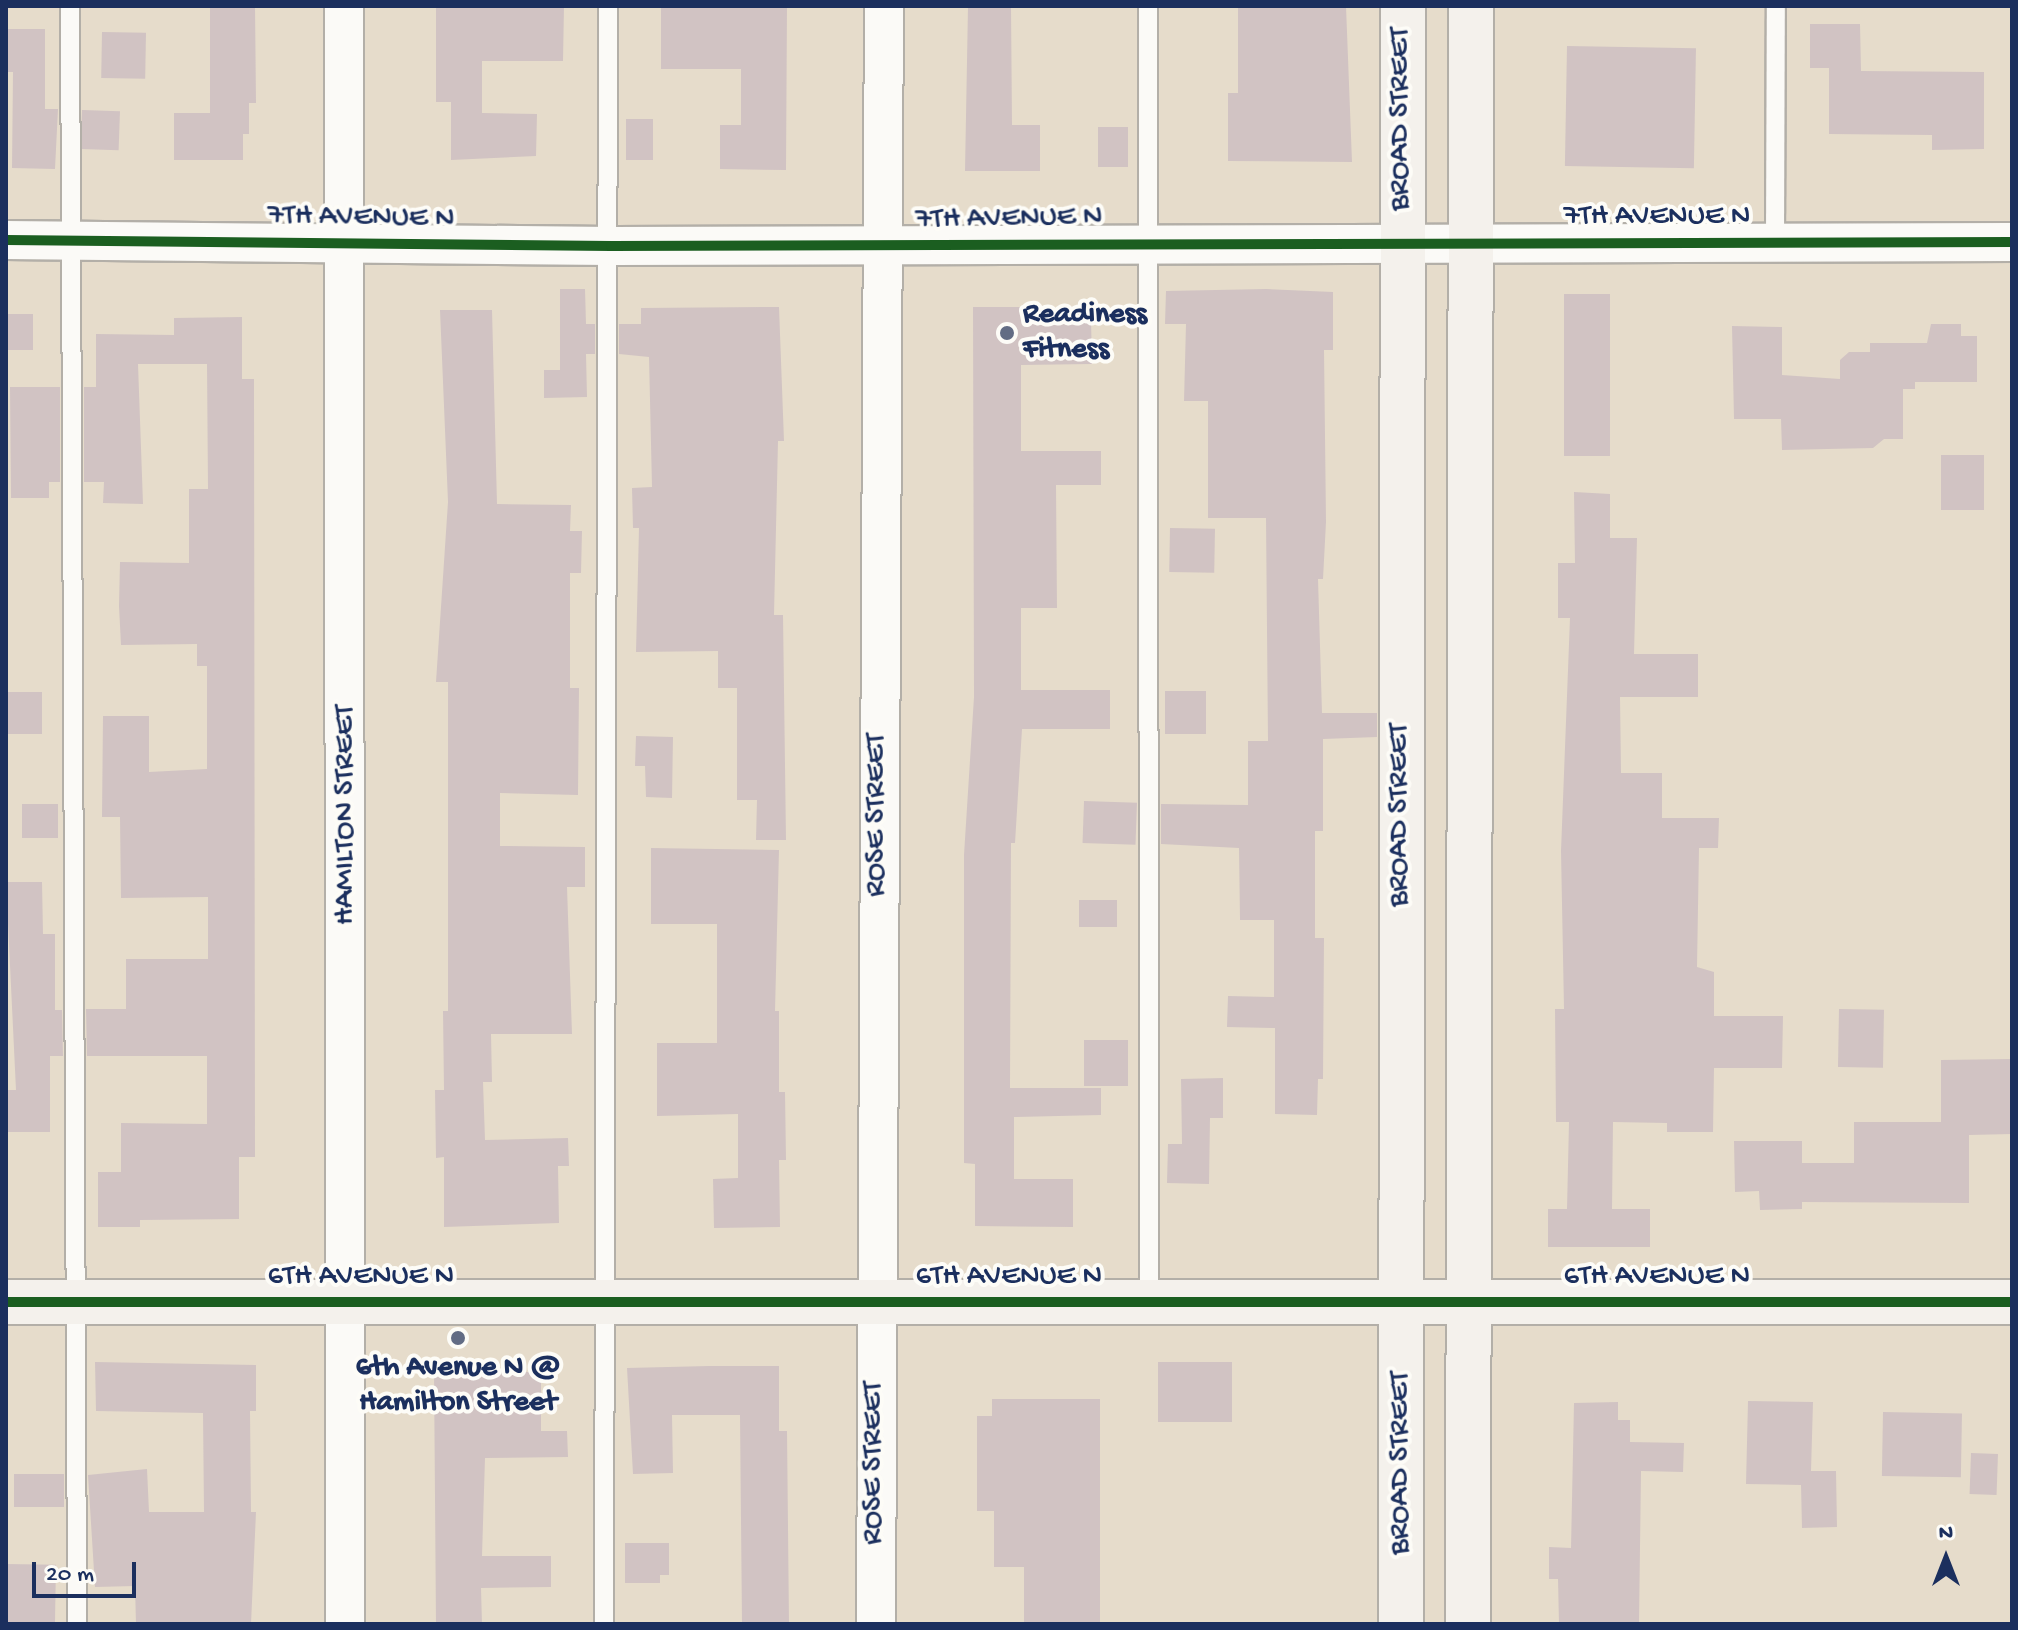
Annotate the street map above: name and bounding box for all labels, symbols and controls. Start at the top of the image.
street label: BROAD STREET [1384,27,1420,211]
street label: 7TH AVENUE N [267,199,455,239]
street label: 7TH AVENUE N [915,200,1103,240]
street label: 7TH AVENUE N [1564,200,1750,236]
place label: Readiness Fitness [1023,298,1147,368]
marker: Readiness Fitness [998,324,1016,342]
street label: HAMILTON STREET [329,705,365,925]
street label: BROAD STREET [1383,723,1419,907]
street label: ROSE STREET [860,733,896,897]
street label: 6TH AVENUE N [268,1260,454,1296]
street label: 6TH AVENUE N [916,1260,1102,1296]
street label: 6TH AVENUE N [1564,1260,1750,1296]
marker: 6th Avenue N @ Hamilton Street [449,1329,467,1347]
place label: 6th Avenue N @ Hamilton Street [356,1351,560,1422]
street label: BROAD STREET [1384,1371,1420,1555]
street label: ROSE STREET [857,1381,893,1545]
north arrow [1906,1518,1986,1598]
text: N [1939,1521,1953,1547]
scale bar [36,1546,140,1596]
text: 20 m [46,1561,94,1590]

